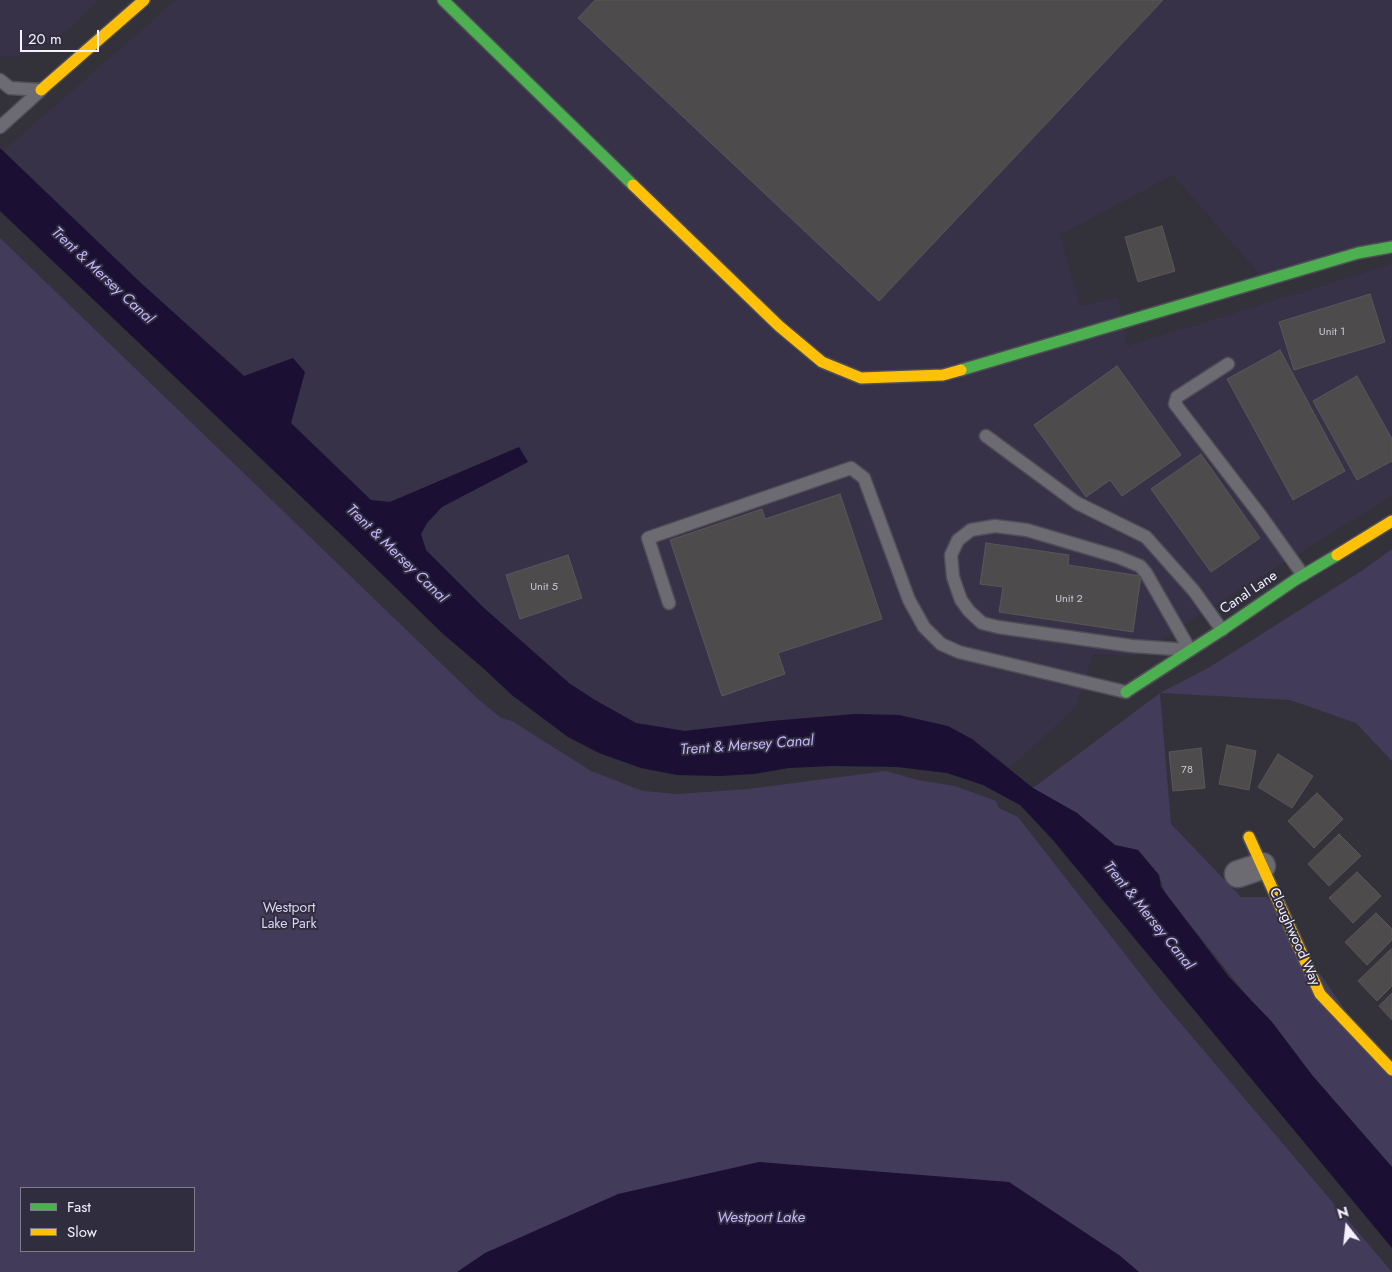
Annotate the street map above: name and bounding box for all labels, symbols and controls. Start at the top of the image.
scale bar [22,20,101,52]
text: 20 m [28,28,62,50]
water label: Trent & Mersey Canal [47,224,157,328]
house number: Unit 1 [1319,325,1345,339]
water label: Trent & Mersey Canal [342,501,450,607]
street label: Canal Lane [1217,568,1281,618]
house number: Unit 5 [530,580,558,594]
house number: Unit 2 [1055,592,1083,606]
water label: Trent & Mersey Canal [680,732,814,760]
house number: 78 [1181,763,1193,777]
water label: Trent & Mersey Canal [1099,858,1197,974]
street label: Cloughwood Way [1265,886,1323,988]
park label: Westport Lake Park [261,901,317,934]
legend [20,1187,195,1252]
text: Fast [67,1196,91,1218]
text: N [1335,1201,1351,1224]
north arrow [1322,1202,1372,1252]
water label: Westport Lake [717,1209,805,1227]
text: Slow [67,1221,97,1243]

